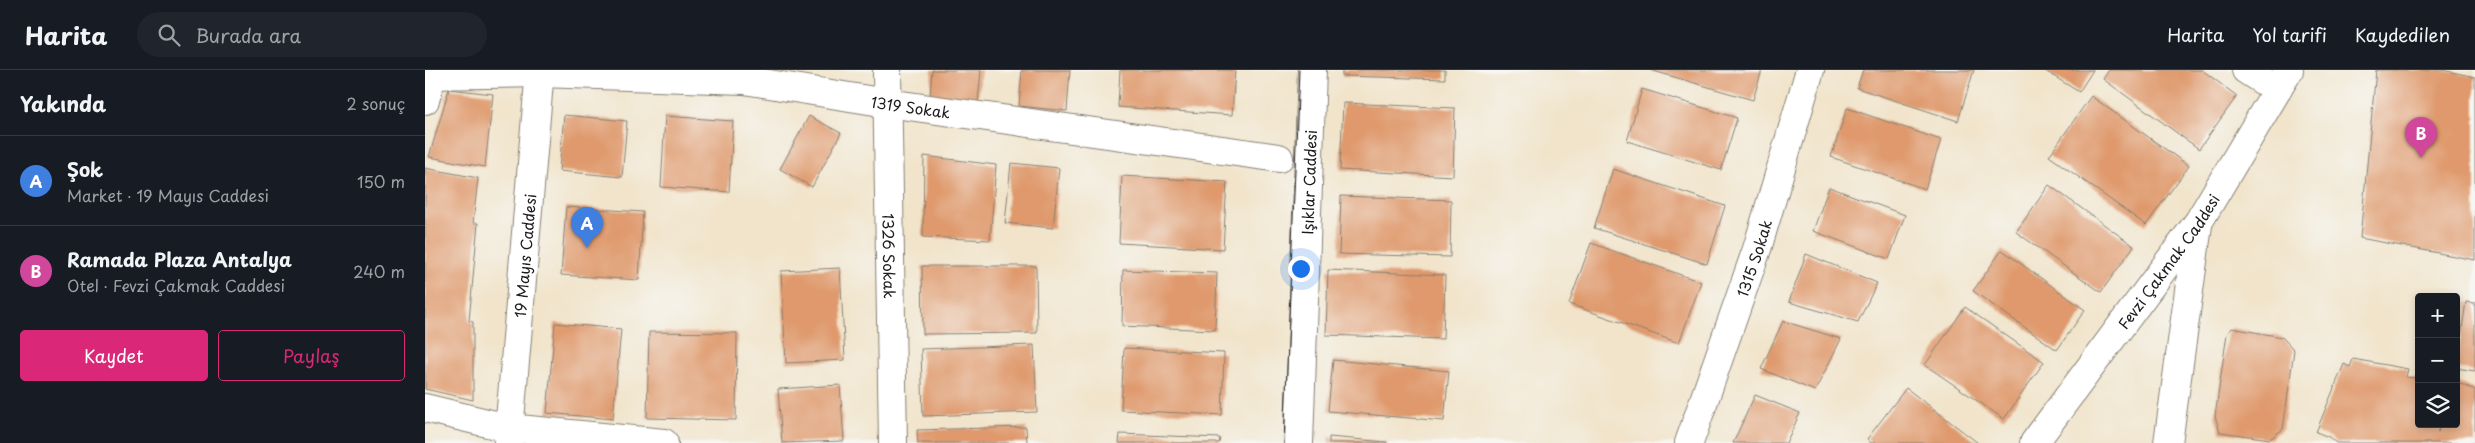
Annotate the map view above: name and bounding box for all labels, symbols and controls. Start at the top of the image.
search box [137,12,487,57]
text: Harita [25,17,107,53]
icon: search [155,21,183,49]
text: Burada ara [195,21,301,49]
text: Harita [2167,21,2224,48]
text: Yol tarifi [2252,21,2327,48]
text: Kaydedilen [2355,21,2450,48]
text: Yakında [20,87,106,119]
street label: 1319 Sokak [869,89,952,123]
text: 2 sonuç [347,91,405,115]
pin: B [2405,117,2437,158]
street label: Işıklar Caddesi [1295,129,1321,235]
text: Şok [67,155,103,183]
text: A [30,169,42,193]
text: 150 m [357,169,405,193]
text: Market · 19 Mayıs Caddesi [67,183,269,207]
street label: Fevzi Çakmak Caddesi [2111,189,2224,333]
street label: 19 Mayıs Caddesi [507,193,541,319]
pin: A [571,207,603,248]
street label: 1326 Sokak [878,213,902,299]
street label: 1315 Sokak [1730,216,1777,300]
text: Ramada Plaza Antalya [67,245,292,273]
your location [1288,256,1314,282]
text: B [31,259,41,283]
text: 240 m [353,259,405,283]
text: Otel · Fevzi Çakmak Caddesi [67,273,285,297]
map controls [2415,293,2460,428]
button: + [2415,293,2460,338]
button: Kaydet [20,330,208,381]
button: Paylaş [218,330,405,381]
button: − [2415,338,2460,383]
button: layers [2415,383,2460,428]

